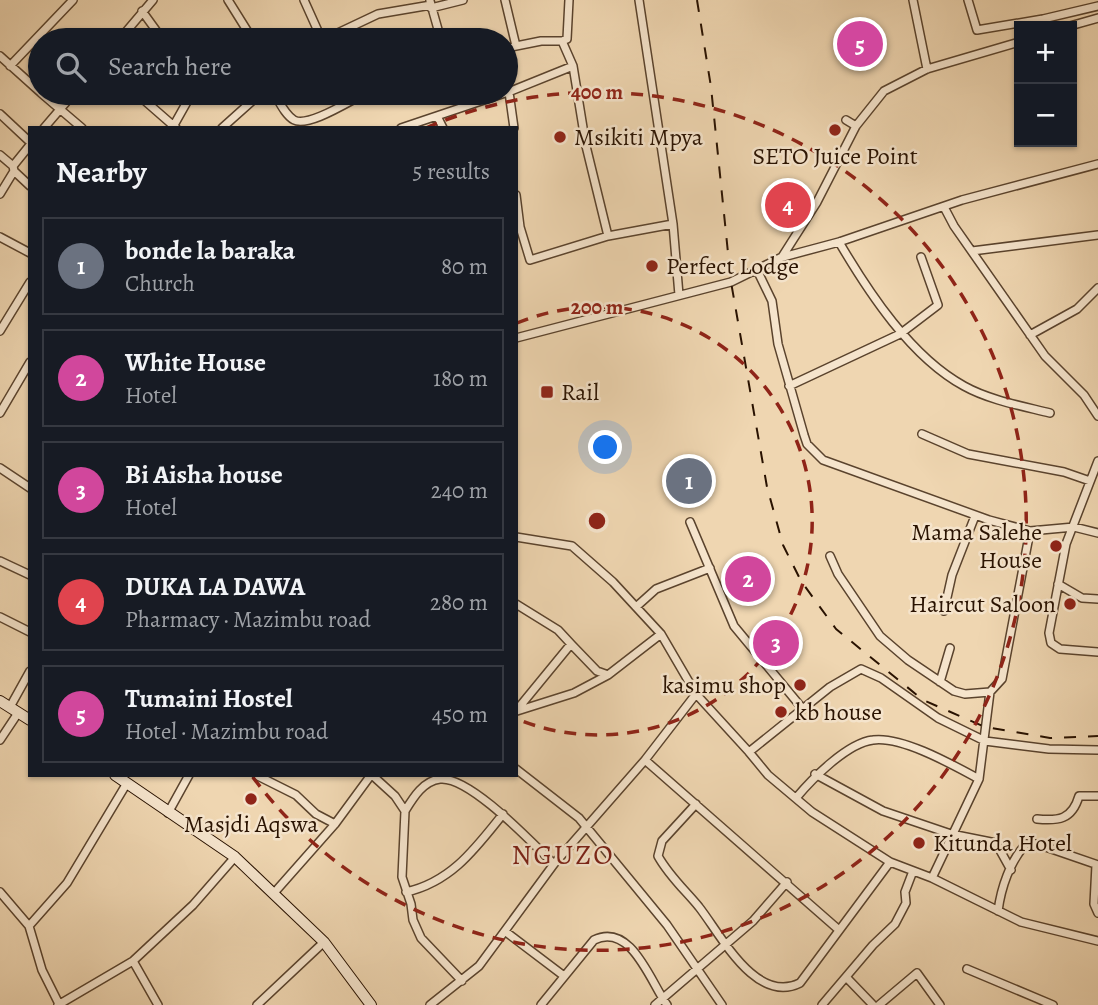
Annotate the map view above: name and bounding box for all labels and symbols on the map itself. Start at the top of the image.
pin: 5 [837,18,883,70]
text: 400 m [571,78,624,106]
place label: Msikiti Mpya [574,121,704,153]
marker: SETO Juice Point [827,122,843,138]
marker: Msikiti Mpya [552,129,568,145]
place label: SETO Juice Point [752,140,918,172]
pin: 4 [765,179,811,231]
place label: Perfect Lodge [666,250,799,282]
marker: Perfect Lodge [644,258,660,274]
text: 200 m [571,293,624,321]
place label: Rail [561,376,599,408]
marker: Rail [539,384,555,400]
your location [588,430,622,464]
pin: 1 [666,455,712,507]
centre of rings [585,509,609,533]
place label: Mama Salehe House [911,516,1042,576]
marker: Mama Salehe House [1048,538,1064,554]
pin: 2 [725,553,771,605]
place label: Haircut Saloon [909,588,1056,620]
marker: Haircut Saloon [1062,596,1078,612]
pin: 3 [753,617,799,669]
place label: kasimu shop [662,669,786,701]
marker: kasimu shop [792,677,808,693]
place label: kb house [795,696,882,728]
marker: kb house [773,704,789,720]
marker: Masjdi Aqswa [243,791,259,807]
place label: Masjdi Aqswa [184,808,319,840]
place label: Kitunda Hotel [933,827,1072,859]
marker: Kitunda Hotel [911,835,927,851]
district label: NGUZO [511,836,615,874]

